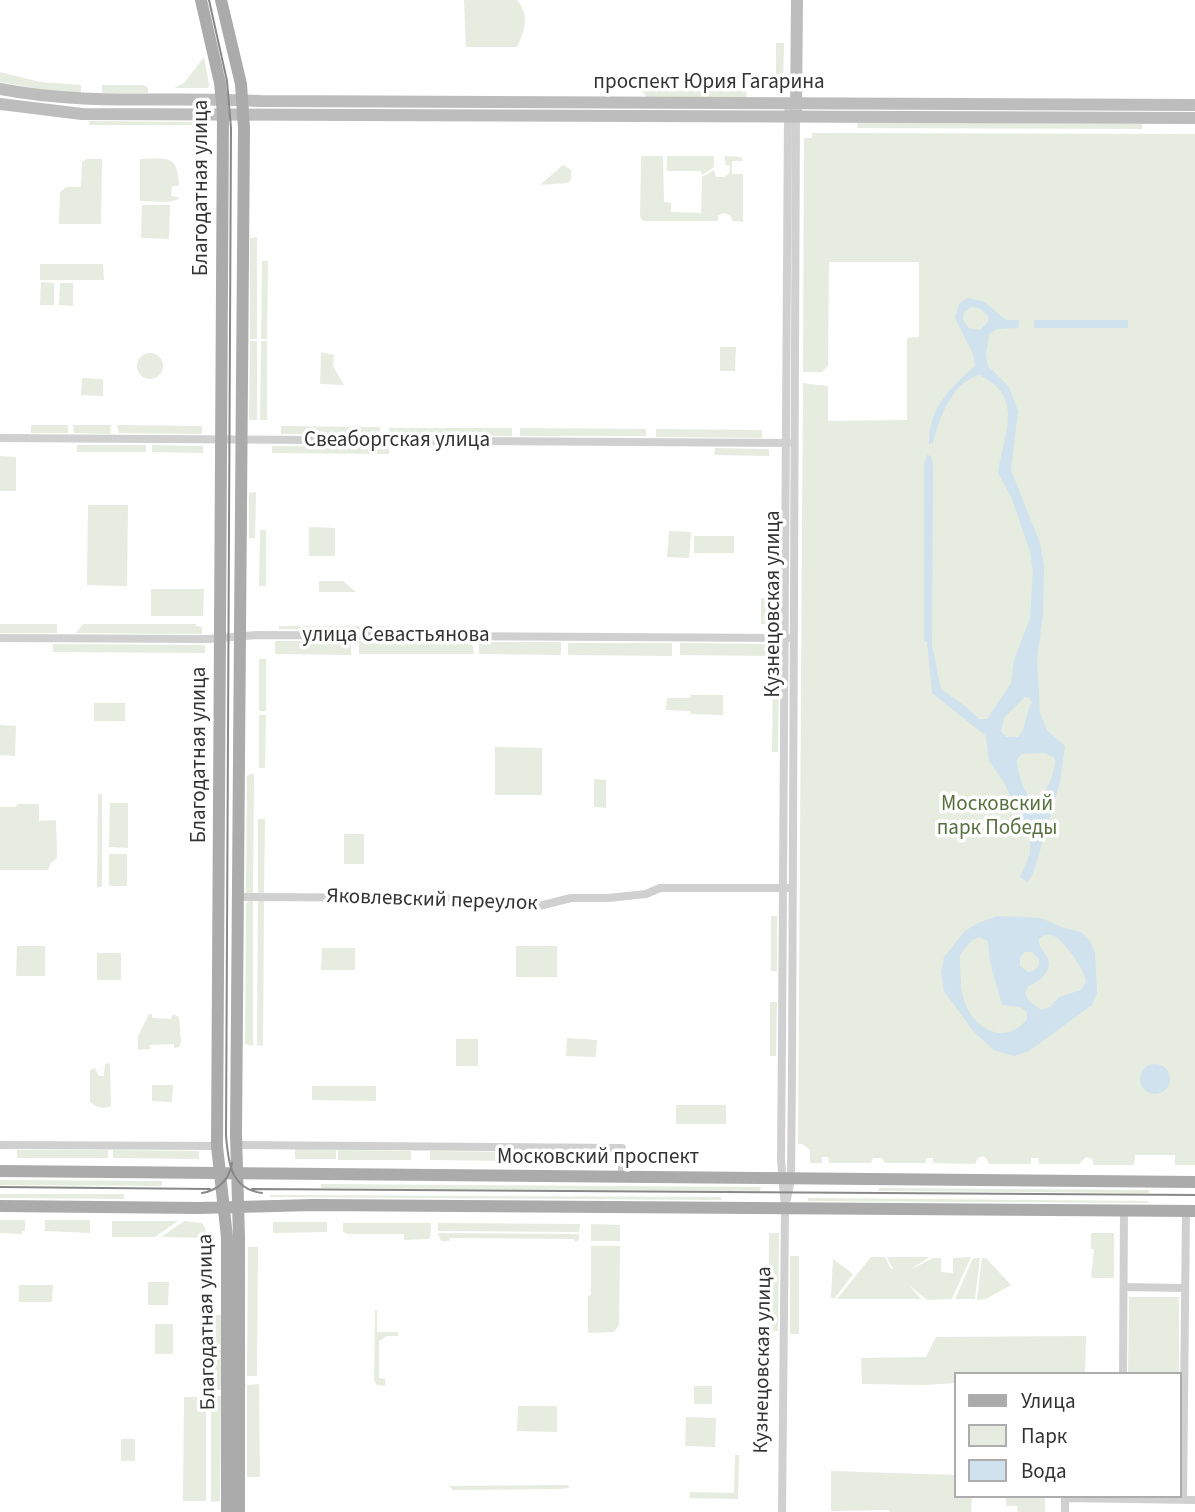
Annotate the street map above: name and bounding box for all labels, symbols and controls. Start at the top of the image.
street label: проспект Юрия Гагарина [593,70,825,96]
street label: Благодатная улица [189,100,215,276]
street label: Свеаборгская улица [304,428,490,454]
street label: Кузнецовская улица [761,510,787,698]
street label: улица Севастьянова [302,623,490,649]
street label: Благодатная улица [187,667,213,843]
park label: Московский парк Победы [937,792,1057,842]
street label: Яковлевский переулок [326,885,538,917]
street label: Московский проспект [497,1145,699,1171]
street label: Благодатная улица [194,1233,222,1411]
street label: Кузнецовская улица [750,1266,778,1454]
legend [954,1372,1181,1498]
text: Улица [1021,1386,1076,1416]
text: Парк [1021,1421,1067,1451]
text: Вода [1021,1456,1067,1486]

